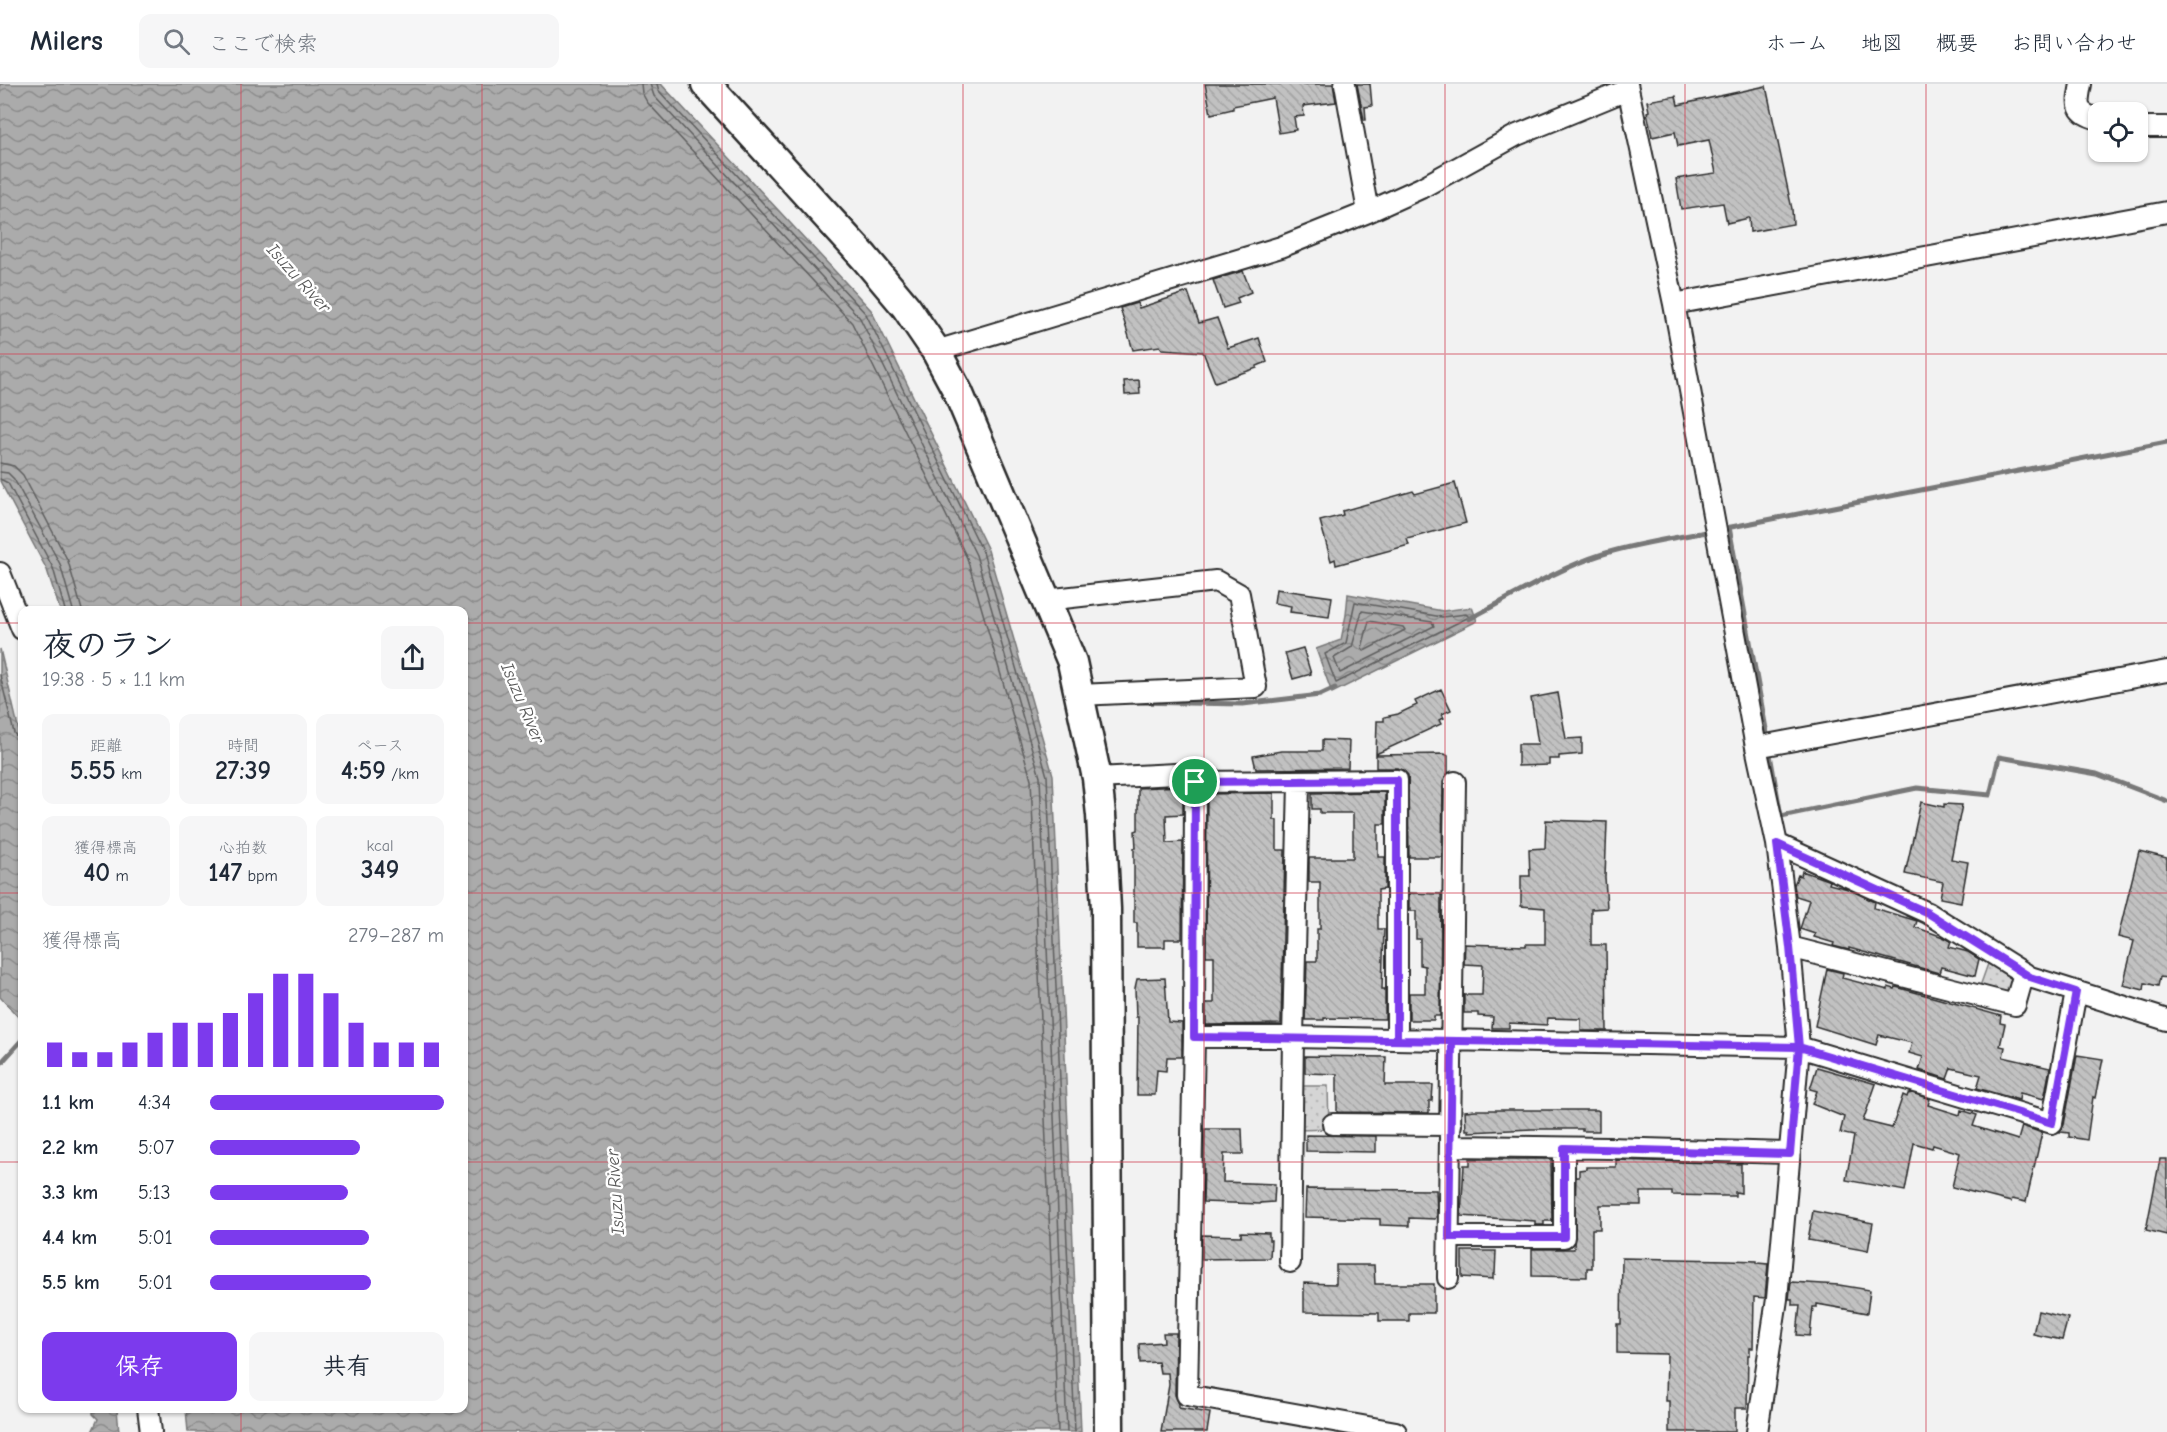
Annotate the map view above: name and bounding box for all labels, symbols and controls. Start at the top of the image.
search box [139,14,559,68]
text: Milers [30,25,103,57]
icon: search [160,25,193,58]
text: ここで検索 [208,31,318,57]
text: ホーム [1766,31,1828,55]
text: 地図 [1861,31,1903,55]
text: 概要 [1936,31,1978,55]
text: お問い合わせ [2011,31,2137,55]
map controls [2088,102,2148,162]
button: locate [2088,102,2148,162]
water label: Isuzu River [262,239,336,318]
text: 夜のラン [42,626,174,664]
button: share [381,626,444,689]
water label: Isuzu River [496,659,549,747]
text: 19:38 · 5 × 1.1 km [42,668,185,691]
text: 距離 [90,737,122,755]
text: 時間 [227,737,259,755]
text: ペース [356,737,404,755]
text: 5.55 [70,756,116,786]
text: 27:39 [215,756,271,786]
text: 4:59 [341,756,386,786]
pin [1169,756,1220,807]
text: km [116,765,142,783]
text: /km [386,765,419,783]
icon: arrive [1178,765,1211,798]
text: kcal [367,837,393,855]
text: 獲得標高 [74,839,138,857]
text: 心拍数 [219,839,267,857]
text: 349 [361,855,399,885]
text: 40 [83,858,110,888]
text: 147 [208,858,242,888]
text: m [110,867,129,885]
text: bpm [242,867,278,885]
text: 279–287 m [348,924,444,947]
text: 獲得標高 [42,929,122,952]
text: 1.1 km [42,1091,94,1114]
text: 4:34 [138,1091,171,1114]
text: 2.2 km [42,1136,98,1159]
text: 5:07 [138,1136,174,1159]
water label: Isuzu River [602,1148,629,1236]
text: 3.3 km [42,1181,98,1204]
text: 5:13 [138,1181,171,1204]
text: 4.4 km [42,1226,97,1249]
text: 5:01 [138,1226,173,1249]
text: 5.5 km [42,1271,100,1294]
text: 5:01 [138,1271,173,1294]
button: 保存 [42,1332,237,1401]
button: 共有 [249,1332,444,1401]

